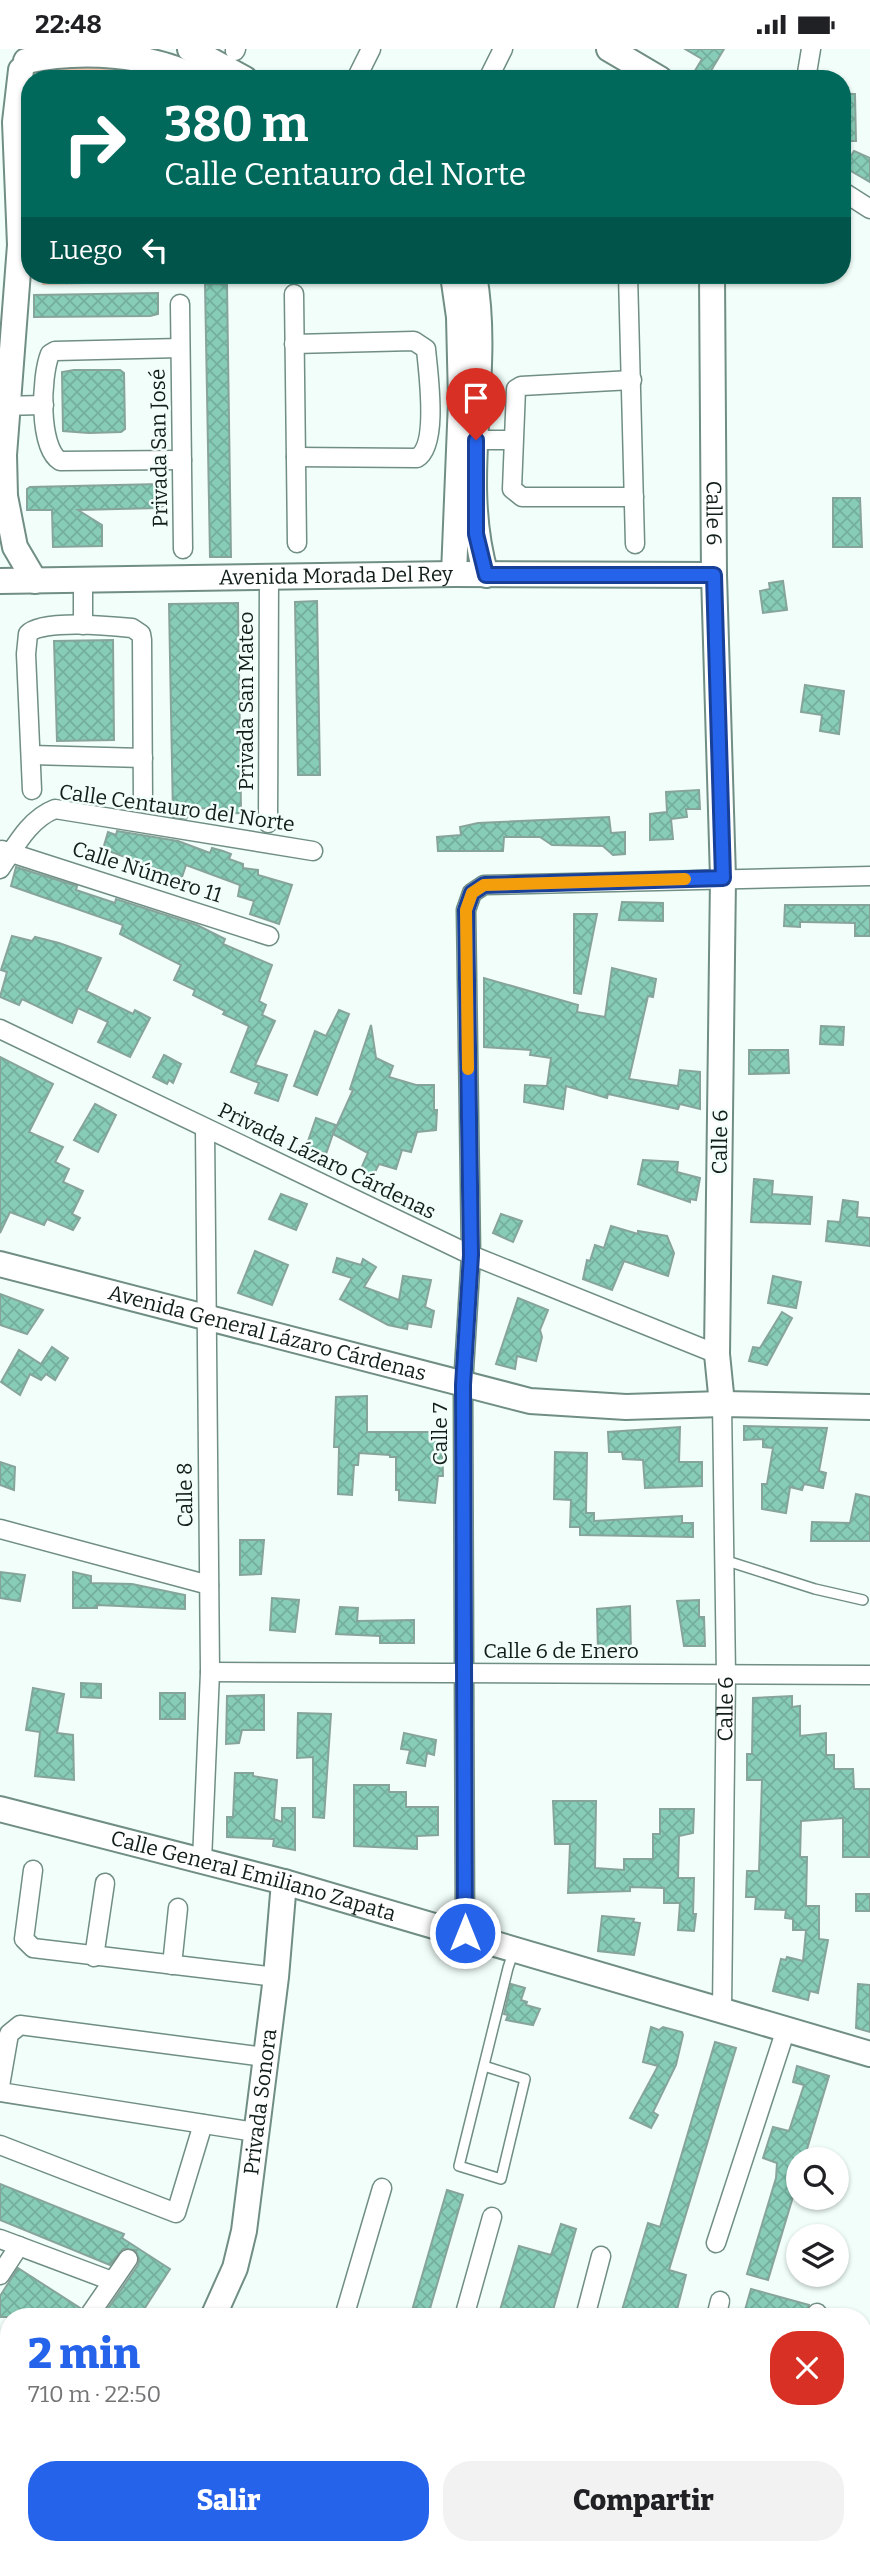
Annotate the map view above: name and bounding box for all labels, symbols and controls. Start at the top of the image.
text: 22:48 [35,9,102,40]
text: 380 m [164,95,308,154]
icon: right [49,98,140,189]
text: Calle Centauro del Norte [164,155,526,193]
icon: left [136,231,174,269]
text: Luego [49,235,122,266]
pin [446,368,506,440]
street label: Privada San José [145,369,173,527]
icon: arrive [457,379,495,417]
street label: Calle 6 [700,481,727,545]
street label: Avenida Morada Del Rey [219,561,454,591]
street label: Privada San Mateo [233,612,259,791]
street label: Calle Centauro del Norte [57,779,297,837]
street label: Calle Número 11 [69,836,225,909]
street label: Privada Lázaro Cárdenas [214,1097,440,1225]
street label: Calle 6 [706,1109,734,1175]
street label: Avenida General Lázaro Cárdenas [105,1280,429,1387]
street label: Calle 7 [427,1402,453,1465]
street label: Calle 8 [171,1462,199,1528]
street label: Calle 6 de Enero [483,1638,639,1664]
street label: Calle 6 [712,1676,739,1742]
street label: Calle General Emiliano Zapata [108,1825,399,1927]
position arrow [428,1896,502,1970]
street label: Privada Sonora [238,2027,282,2176]
map controls [786,2147,849,2287]
button: search [786,2147,849,2210]
button: layers [786,2224,849,2287]
text: 2 min [28,2329,140,2379]
button: close [770,2331,844,2405]
text: 710 m · 22:50 [28,2380,161,2408]
button: Salir [28,2461,429,2541]
button: Compartir [443,2461,844,2541]

